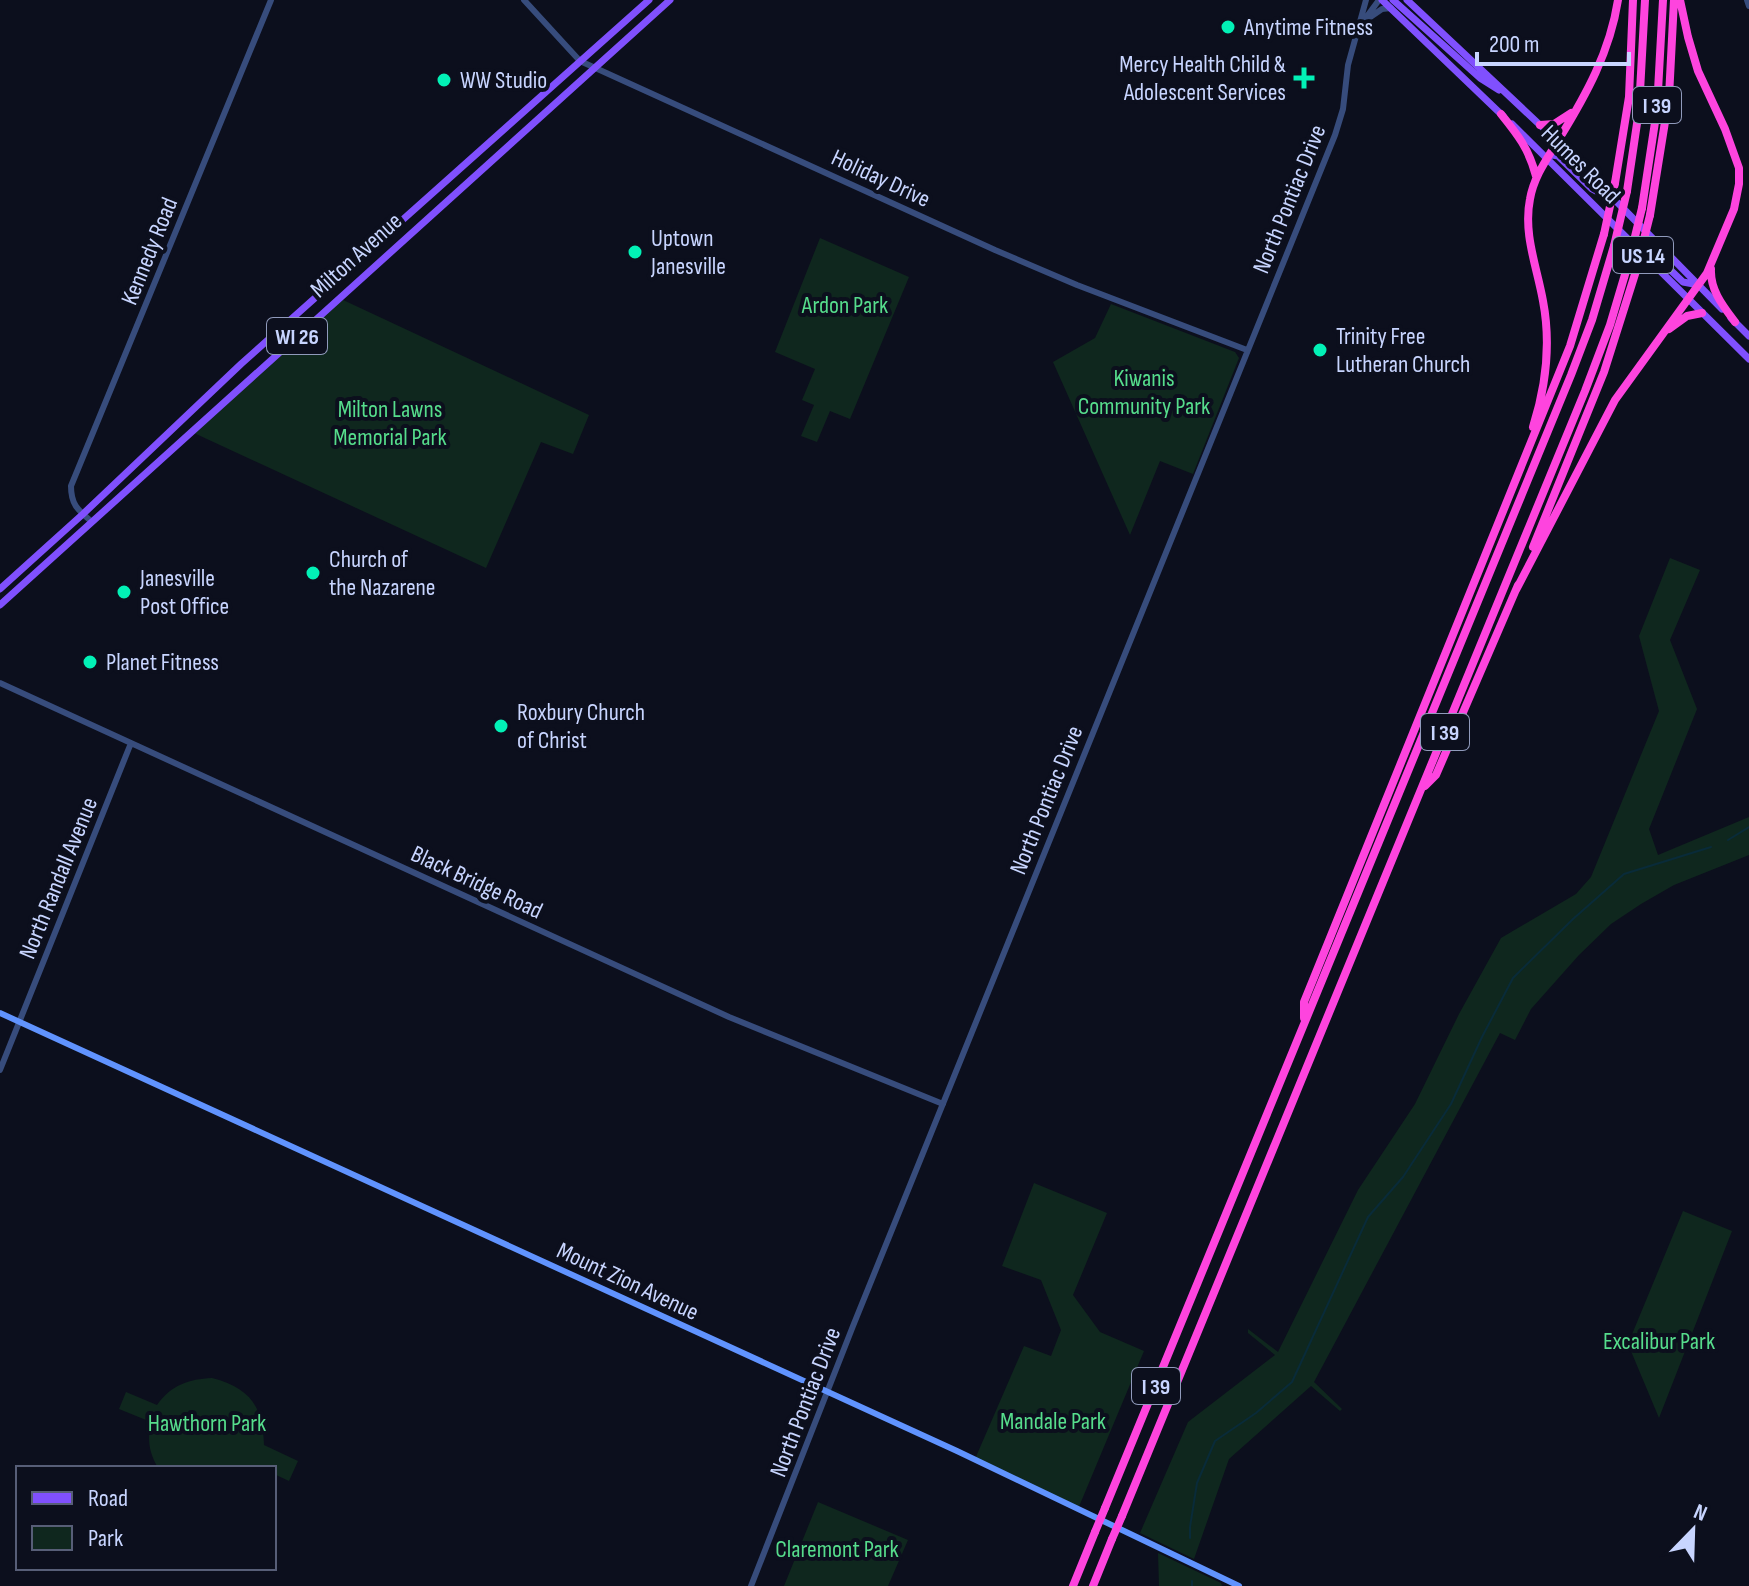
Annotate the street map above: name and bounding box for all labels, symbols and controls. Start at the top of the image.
place label: Anytime Fitness [1243,13,1373,42]
scale bar [1477,16,1629,66]
marker: Anytime Fitness [1219,18,1237,36]
text: 200 m [1489,30,1540,59]
place label: Mercy Health Child & Adolescent Services [1119,50,1286,107]
place label: WW Studio [460,66,547,95]
marker: Mercy Health Child & Adolescent Services [1293,67,1315,89]
marker: WW Studio [435,71,453,89]
road number: I 39 [1633,87,1681,123]
street label: Humes Road [1535,119,1626,210]
street label: North Pontiac Drive [1246,121,1332,278]
street label: Holiday Drive [827,143,935,214]
street label: Kennedy Road [115,193,184,309]
street label: Milton Avenue [305,207,408,304]
place label: Uptown Janesville [650,224,726,281]
road number: US 14 [1613,237,1673,273]
marker: Uptown Janesville [626,243,644,261]
park label: Ardon Park [801,291,888,320]
road number: WI 26 [267,318,327,354]
place label: Trinity Free Lutheran Church [1336,322,1470,379]
marker: Trinity Free Lutheran Church [1311,341,1329,359]
park label: Kiwanis Community Park [1078,364,1210,421]
park label: Milton Lawns Memorial Park [333,395,447,452]
place label: Church of the Nazarene [329,545,435,602]
place label: Janesville Post Office [139,564,229,621]
marker: Church of the Nazarene [304,564,322,582]
marker: Janesville Post Office [115,583,133,601]
place label: Planet Fitness [106,648,219,677]
marker: Planet Fitness [81,653,99,671]
place label: Roxbury Church of Christ [517,698,645,755]
road number: I 39 [1421,714,1469,750]
marker: Roxbury Church of Christ [492,717,510,735]
street label: North Pontiac Drive [1003,722,1089,879]
street label: North Randall Avenue [13,793,104,963]
street label: Black Bridge Road [406,839,547,926]
street label: Mount Zion Avenue [552,1236,703,1327]
street label: North Pontiac Drive [764,1323,847,1481]
park label: Excalibur Park [1603,1327,1715,1356]
road number: I 39 [1132,1368,1180,1404]
park label: Mandale Park [1000,1407,1106,1436]
park label: Hawthorn Park [148,1409,266,1438]
legend [16,1466,276,1570]
text: Road [88,1484,128,1513]
north arrow [1653,1490,1733,1570]
text: N [1690,1498,1711,1528]
text: Park [88,1524,123,1553]
park label: Claremont Park [775,1535,899,1564]

